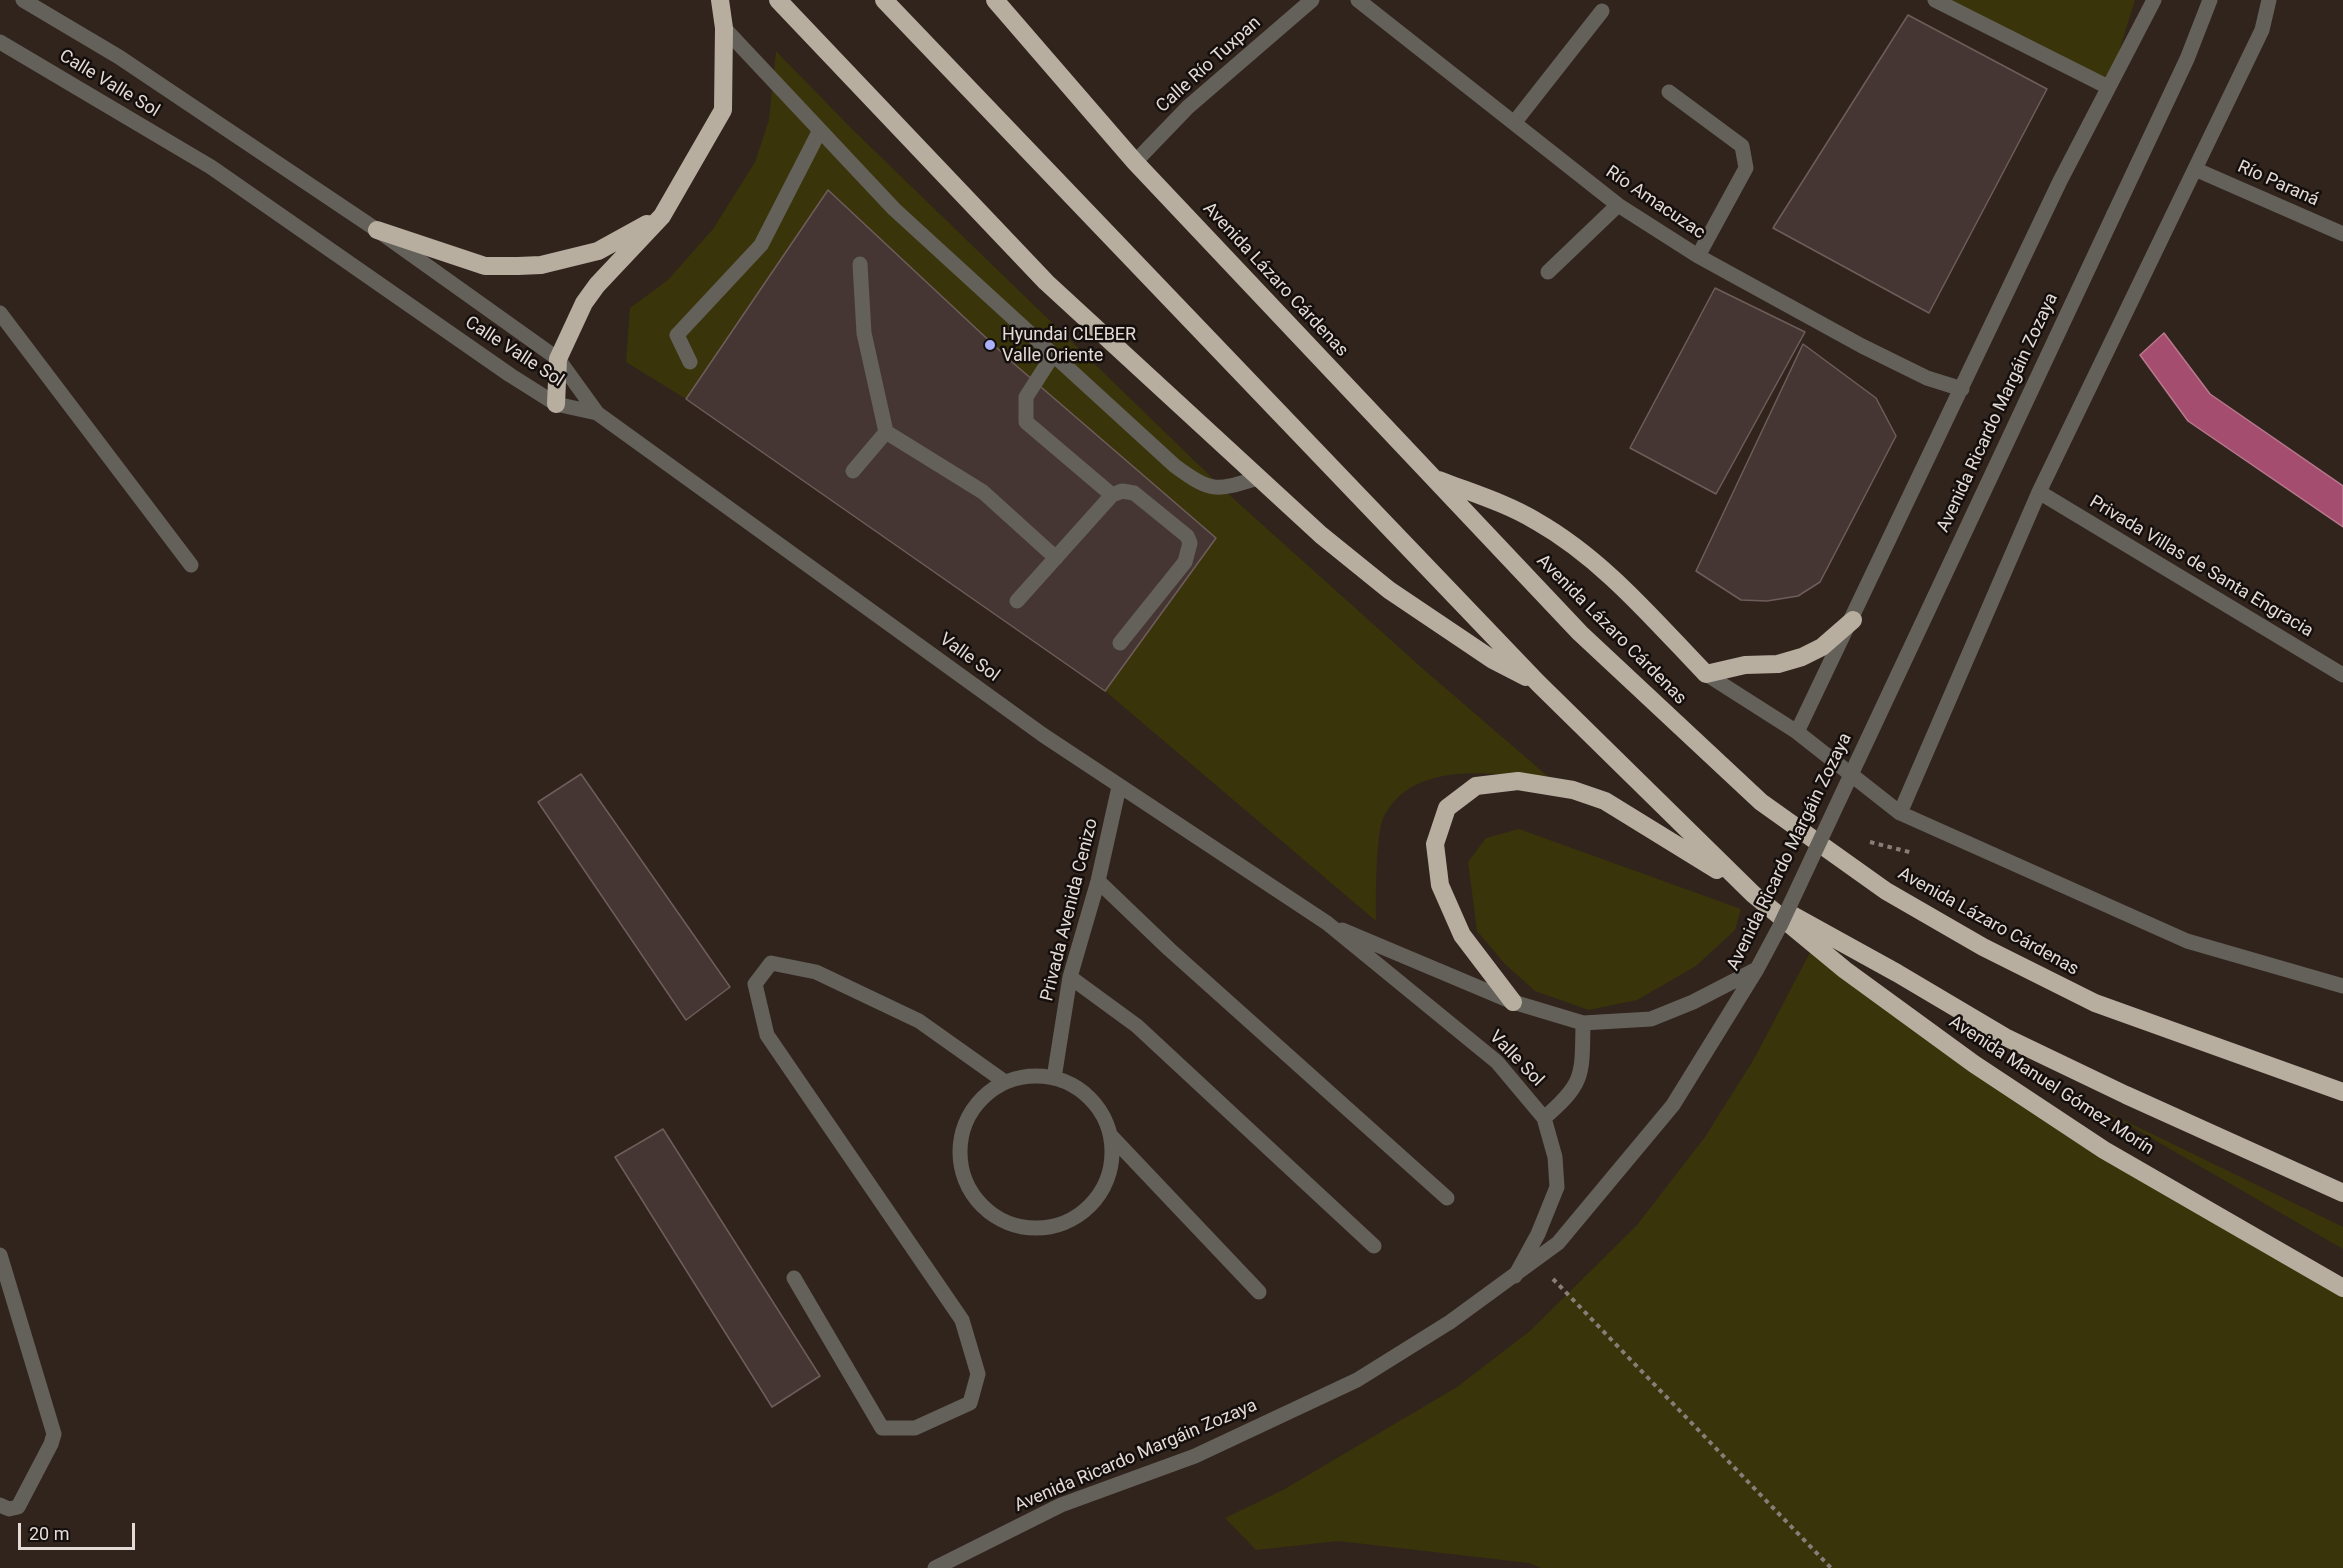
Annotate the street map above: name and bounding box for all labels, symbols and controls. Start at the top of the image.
street label: Calle Río Tuxpan [1152,12,1266,118]
street label: Calle Valle Sol [55,46,163,122]
street label: Río Paraná [2234,157,2322,211]
street label: Río Amacuzac [1601,162,1709,244]
street label: Avenida Lázaro Cárdenas [1198,198,1352,362]
street label: Avenida Ricardo Margáin Zozaya [1933,290,2063,536]
street label: Calle Valle Sol [461,312,567,392]
place label: Hyundai CLEBER Valle Oriente [1002,324,1136,366]
marker: Hyundai CLEBER Valle Oriente [983,338,997,352]
street label: Privada Villas de Santa Engracia [2085,492,2317,642]
street label: Avenida Lázaro Cárdenas [1532,551,1690,709]
street label: Valle Sol [935,629,1003,687]
street label: Avenida Ricardo Margáin Zozaya [1723,730,1857,974]
street label: Privada Avenida Cenizo [1037,816,1103,1004]
street label: Avenida Lázaro Cárdenas [1894,863,2082,981]
street label: Avenida Manuel Gómez Morín [1945,1012,2157,1160]
street label: Valle Sol [1484,1027,1548,1091]
street label: Avenida Ricardo Margáin Zozaya [1012,1395,1260,1517]
scale bar [21,1511,138,1549]
text: 20 m [29,1523,69,1544]

